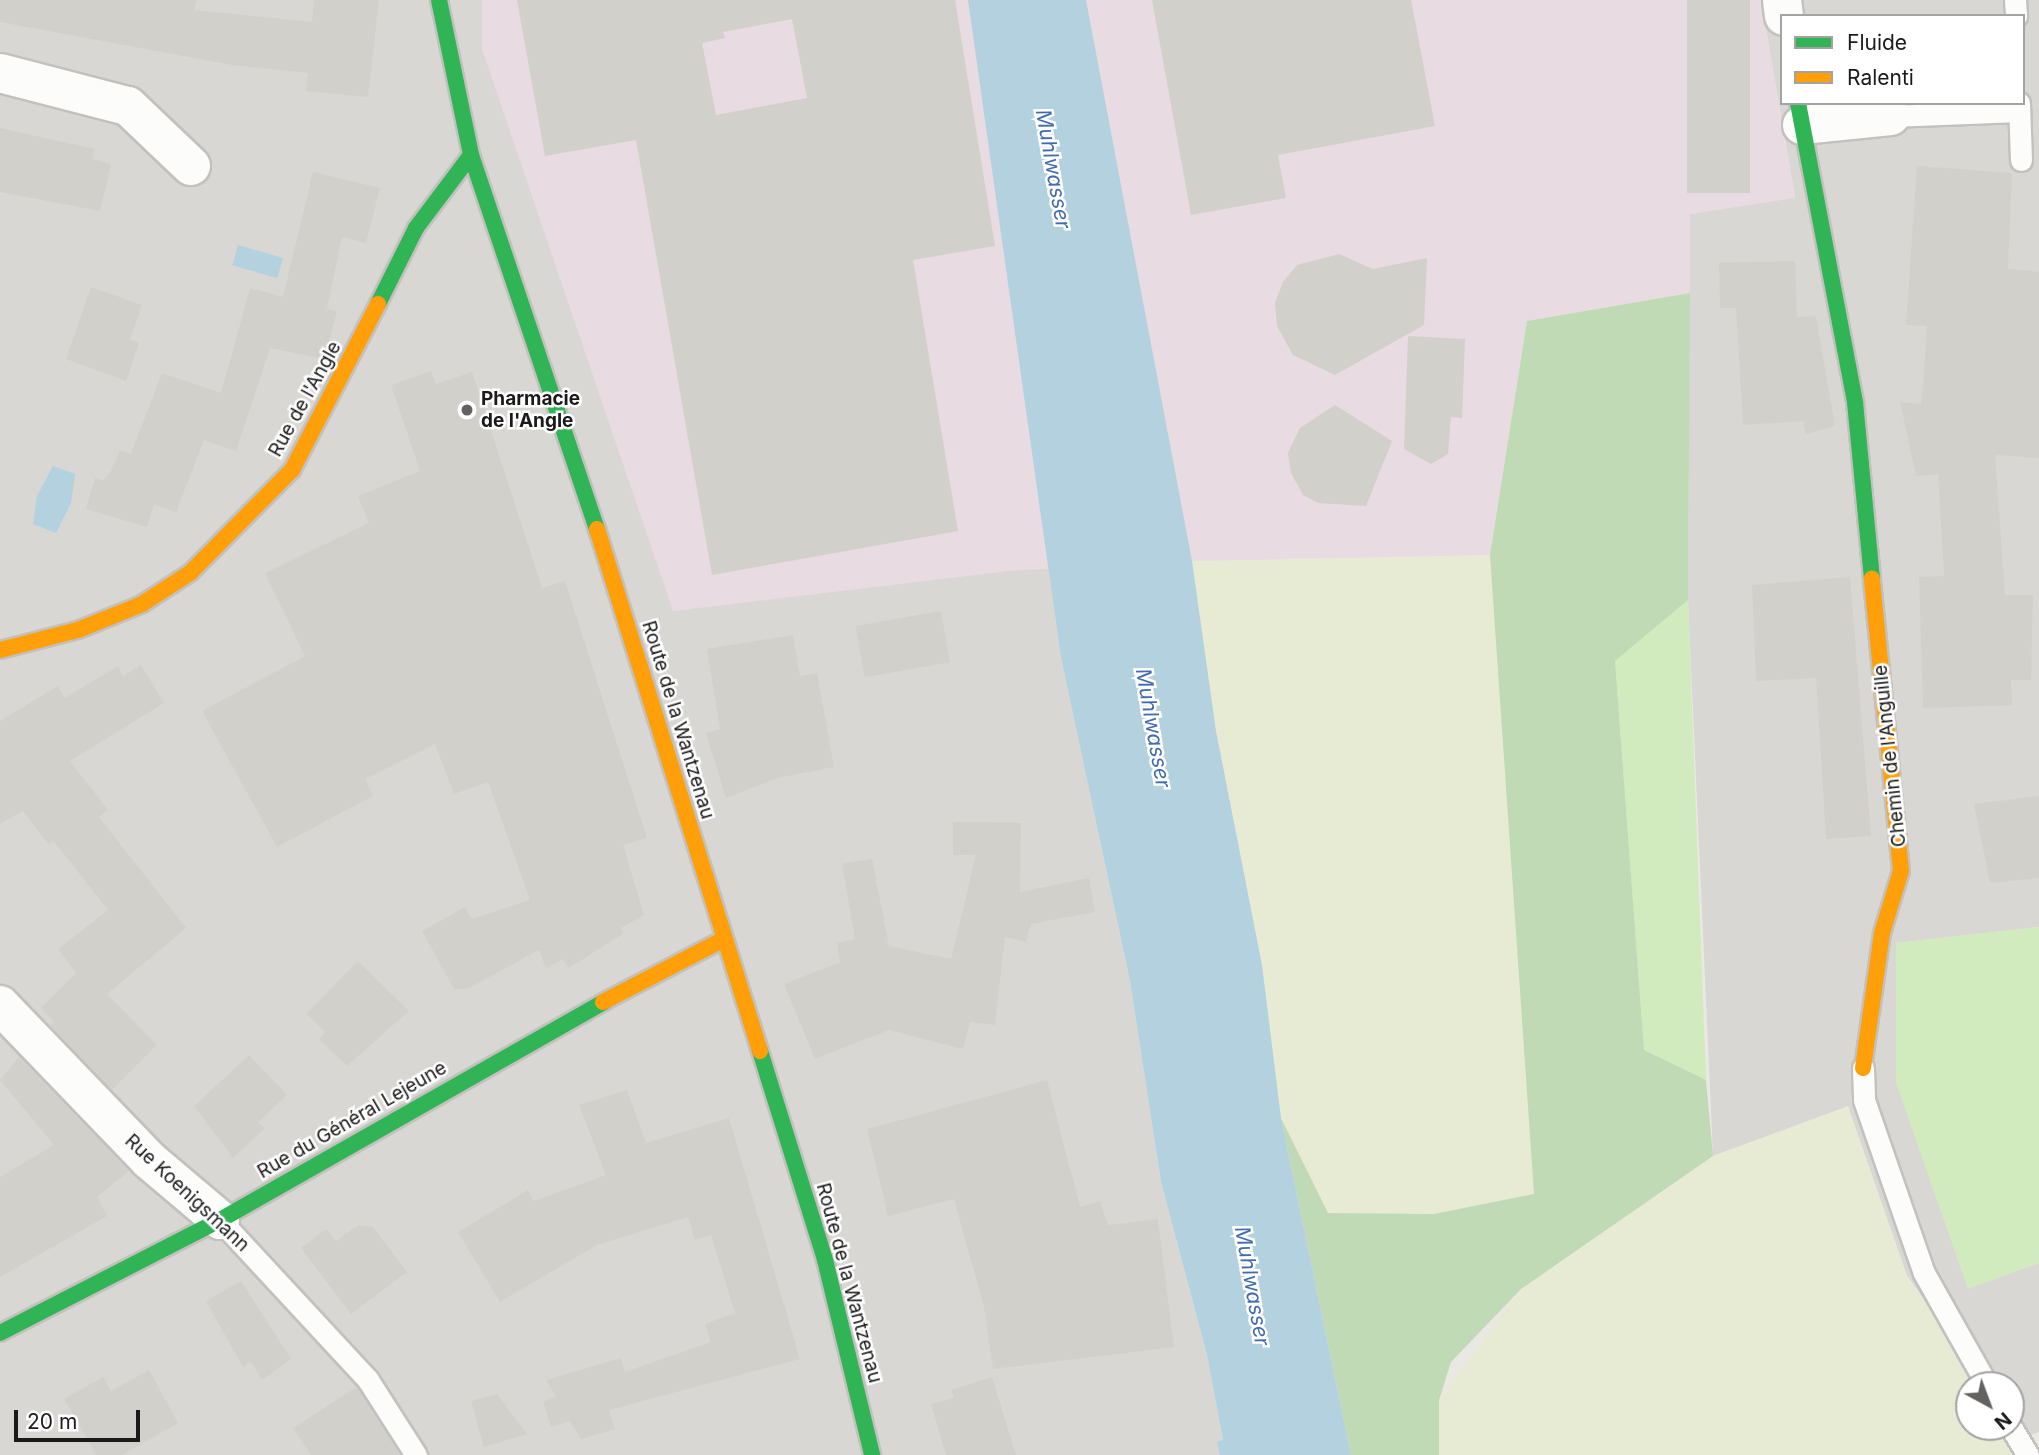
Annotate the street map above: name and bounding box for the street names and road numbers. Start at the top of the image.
street label: Rue de l'Angle [264,337,346,461]
street label: Route de la Wantzenau [637,618,719,822]
street label: Chemin de l'Anguille [1869,664,1911,848]
street label: Rue du Général Lejeune [253,1057,451,1183]
street label: Rue Koenigsmann [120,1130,254,1256]
street label: Route de la Wantzenau [811,1181,887,1385]

